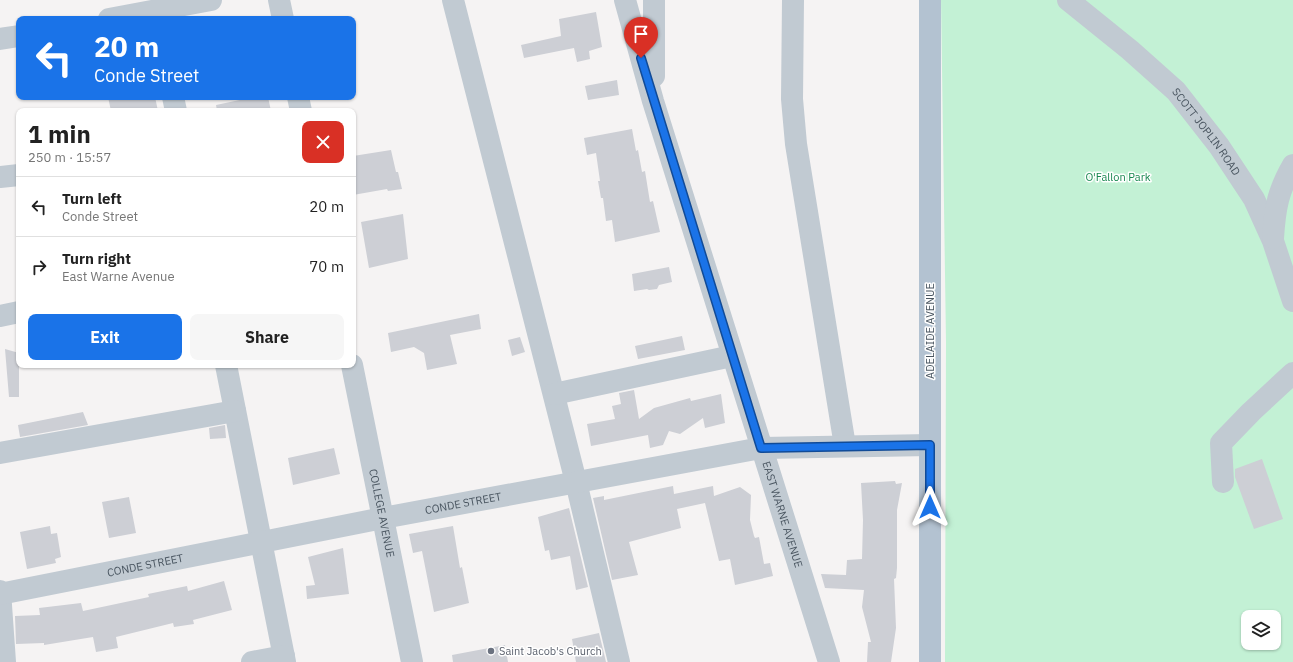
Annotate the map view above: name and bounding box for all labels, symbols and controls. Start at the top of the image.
pin [624,17,658,58]
icon: arrive [630,23,652,45]
text: 20 m [94,28,159,65]
icon: left [28,32,80,84]
text: Conde Street [94,64,199,87]
street label: SCOTT JOPLIN ROAD [1169,85,1243,178]
text: 1 min [28,118,91,150]
button: close [302,121,344,163]
text: 250 m · 15:57 [28,149,111,166]
park label: O'Fallon Park [1085,170,1151,184]
text: Turn left [62,189,122,208]
icon: left [28,196,50,218]
text: 20 m [309,197,344,216]
text: Conde Street [62,208,138,225]
text: Turn right [62,249,131,268]
icon: right [28,256,50,278]
text: 70 m [309,257,344,276]
text: East Warne Avenue [62,268,175,285]
street label: ADELAIDE AVENUE [923,283,937,379]
button: Exit [28,314,182,360]
button: Share [190,314,344,360]
street label: EAST WARNE AVENUE [759,459,806,569]
street label: COLLEGE AVENUE [366,467,398,559]
position arrow [909,486,951,528]
street label: CONDE STREET [424,489,503,517]
street label: CONDE STREET [106,551,185,580]
map controls [1241,610,1281,650]
button: layers [1241,610,1281,650]
place label: Saint Jacob's Church [499,644,602,658]
marker: Saint Jacob's Church [486,646,496,656]

